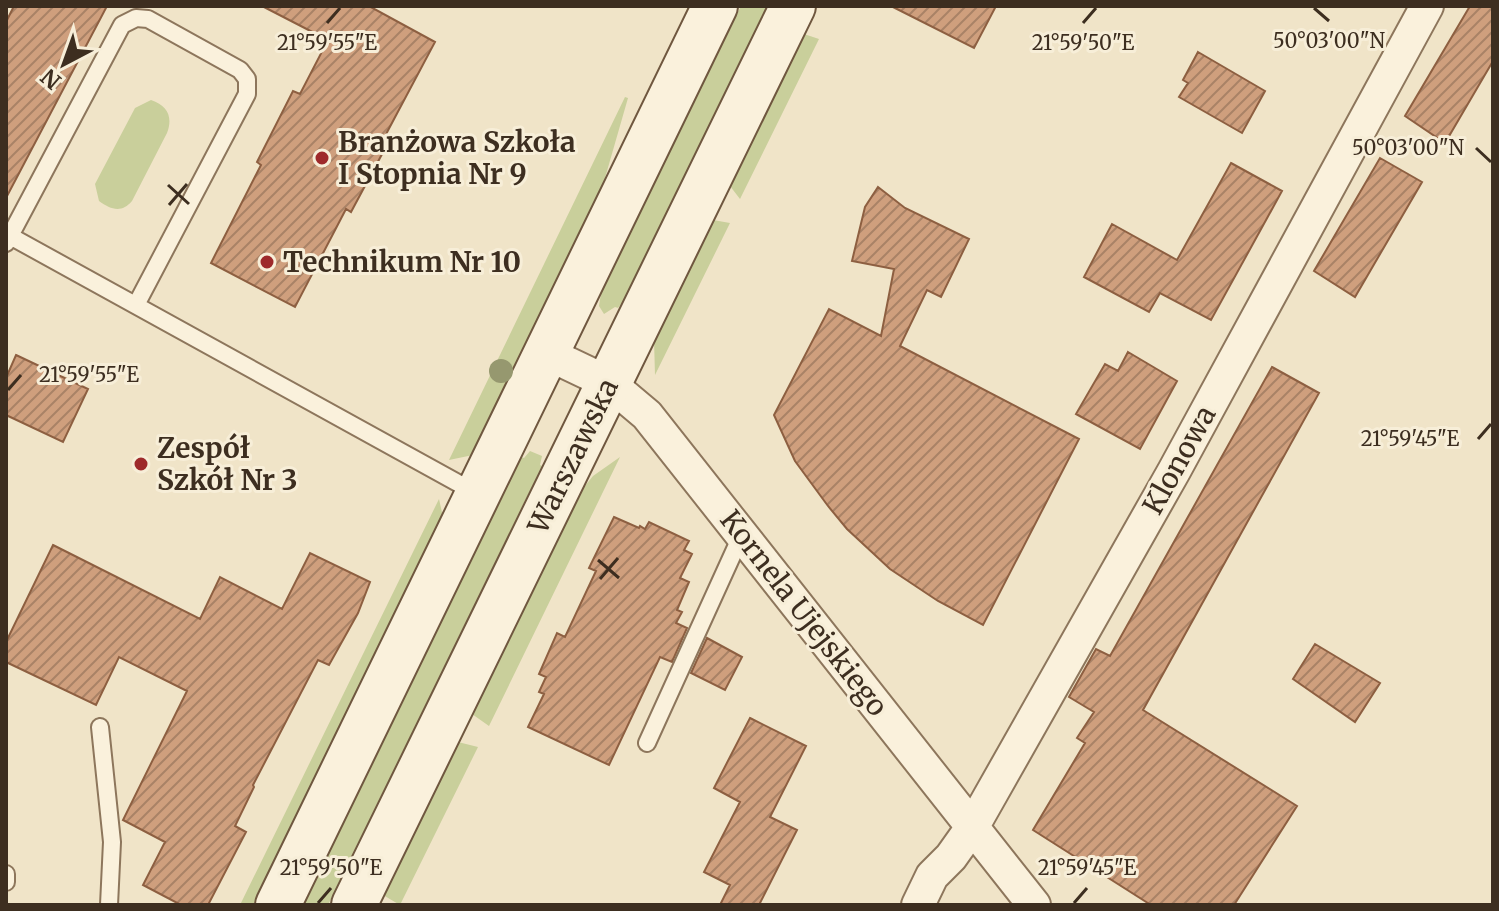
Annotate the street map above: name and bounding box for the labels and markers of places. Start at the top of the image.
place label: Branżowa Szkoła I Stopnia Nr 9 [338,124,576,192]
marker: Branżowa Szkoła I Stopnia Nr 9 [313,149,331,167]
place label: Technikum Nr 10 [283,244,521,280]
marker: Technikum Nr 10 [258,253,276,271]
place label: Zespół Szkół Nr 3 [157,430,298,498]
marker: Zespół Szkół Nr 3 [132,455,150,473]

